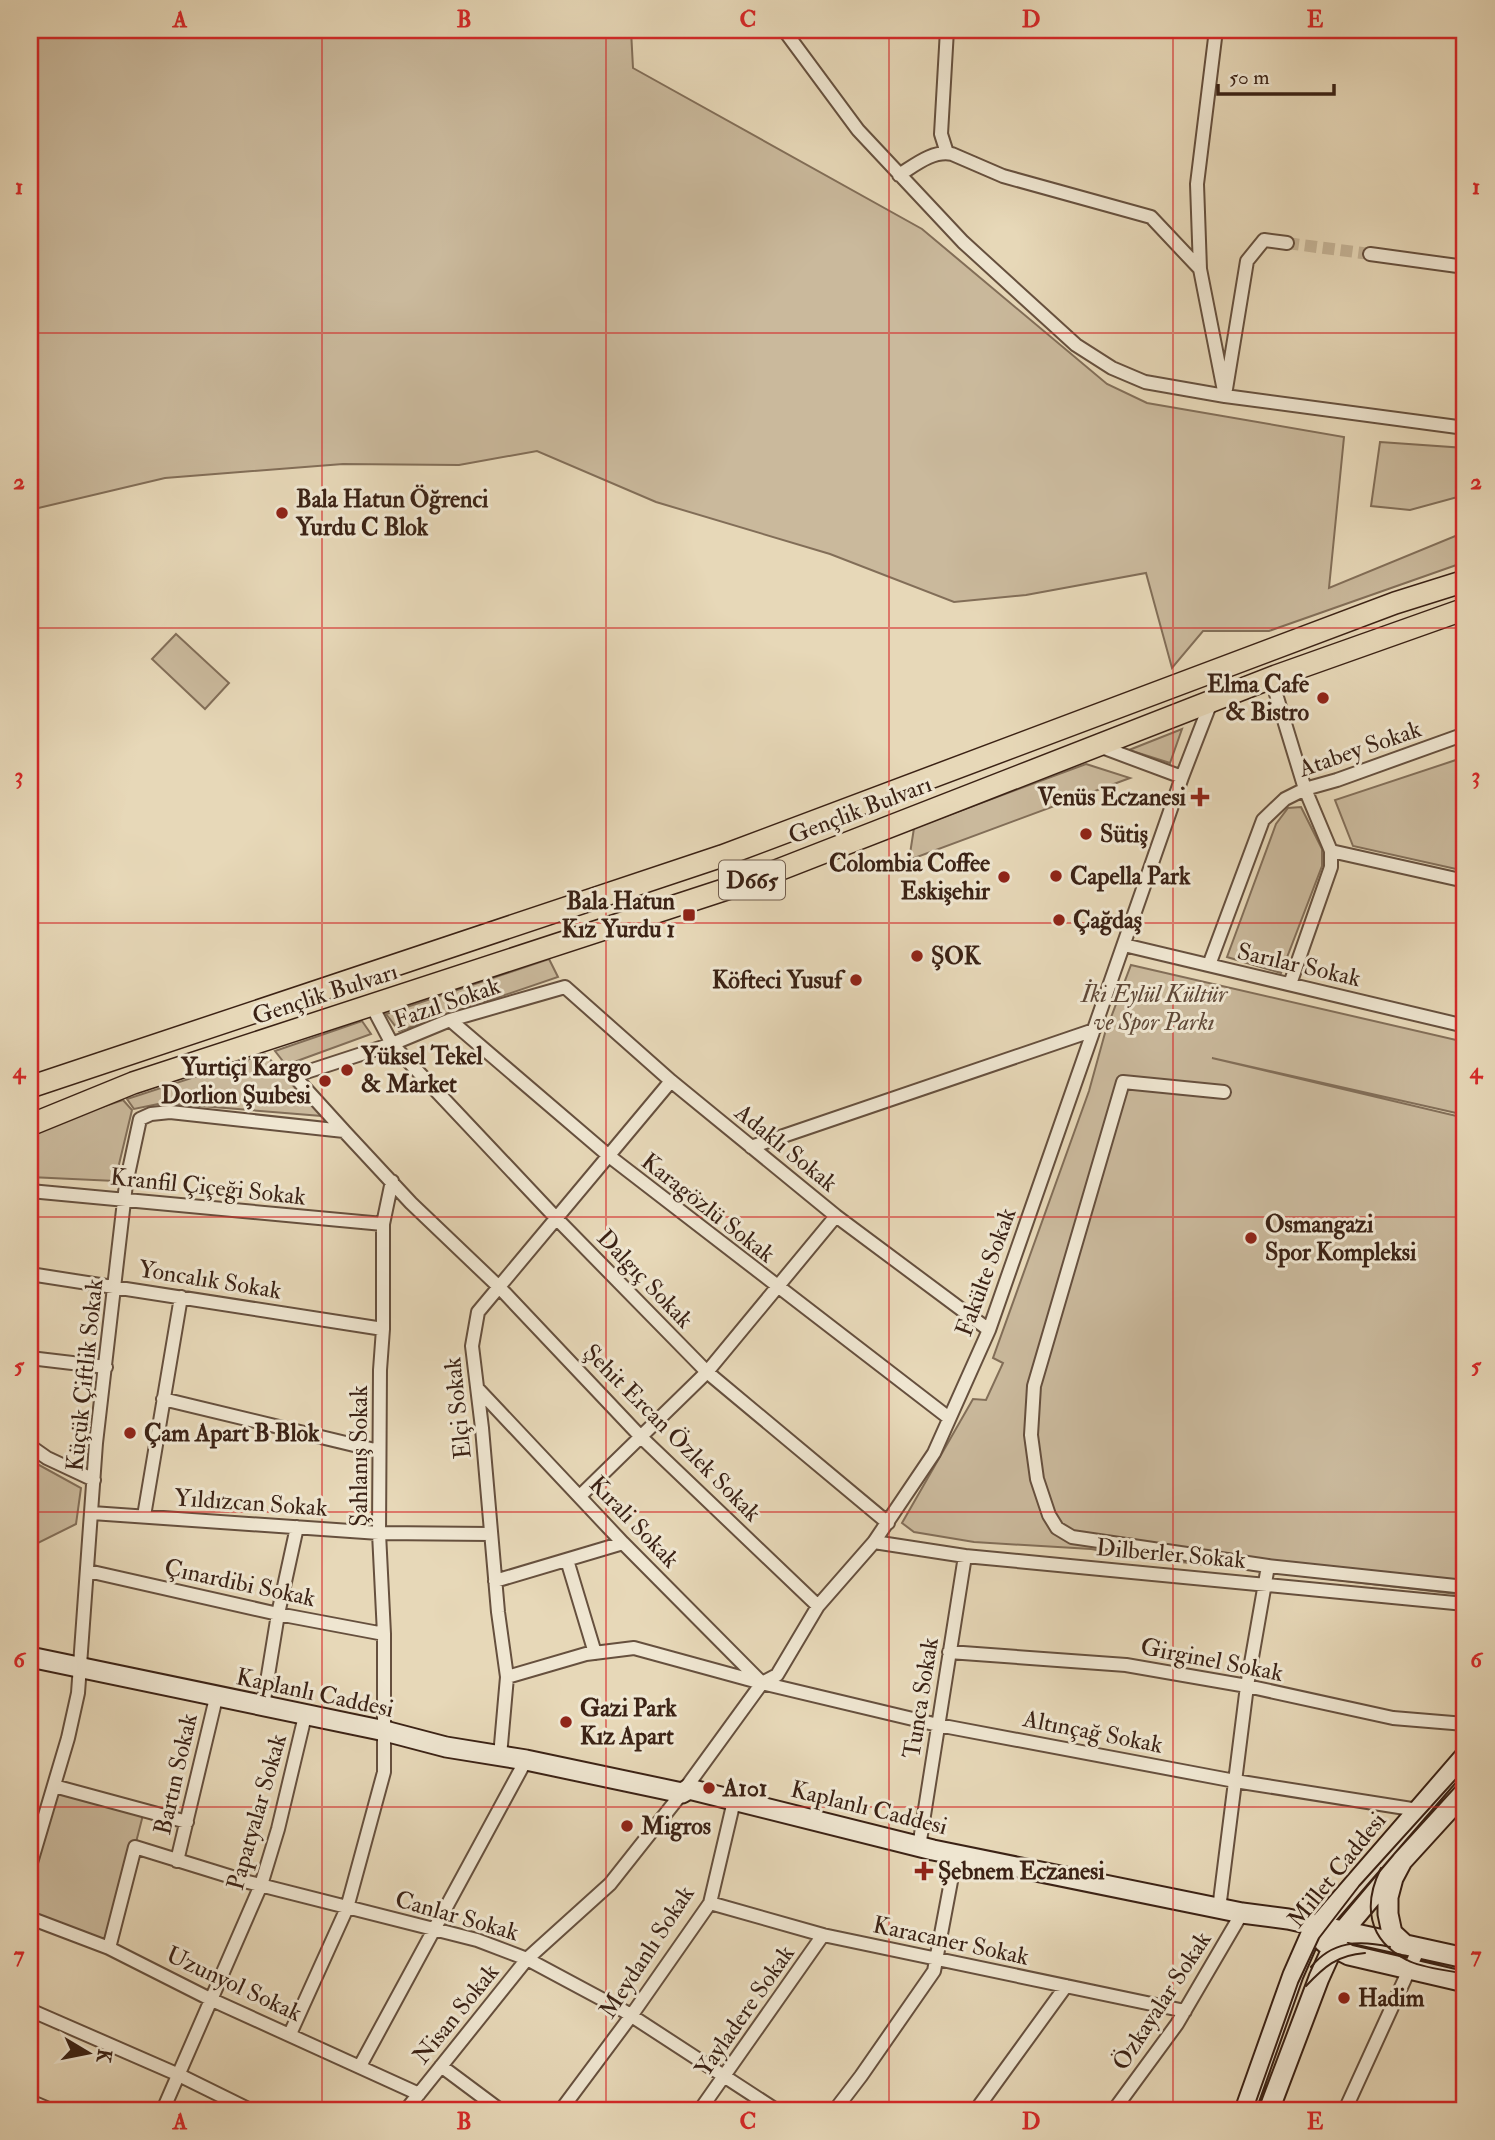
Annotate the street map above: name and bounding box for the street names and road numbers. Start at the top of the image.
street label: Atabey Sokak [1294,713,1426,785]
street label: Gençlik Bulvarı [784,768,936,852]
road number: D665 [719,860,785,900]
street label: Sarılar Sokak [1234,936,1364,994]
street label: Gençlik Bulvarı [248,956,402,1032]
street label: Fazıl Sokak [390,970,505,1036]
street label: Adaklı Sokak [727,1096,844,1199]
street label: Karagözlü Sokak [635,1146,782,1270]
street label: Kranfil Çiçeği Sokak [109,1161,308,1213]
street label: Fakülte Sokak [948,1203,1024,1340]
street label: Dalgıç Sokak [590,1223,700,1335]
street label: Yoncalık Sokak [136,1253,284,1307]
street label: Küçük Çiftlik Sokak [59,1277,111,1473]
street label: Şehit Ercan Özlek Sokak [576,1337,768,1529]
street label: Elçi Sokak [437,1355,479,1460]
street label: Şahlanış Sokak [344,1385,375,1527]
street label: Kırali Sokak [582,1469,686,1575]
street label: Yıldızcan Sokak [174,1482,329,1524]
street label: Dilberler Sokak [1095,1532,1248,1576]
street label: Çınardibi Sokak [162,1552,319,1614]
street label: Girginel Sokak [1138,1631,1286,1689]
street label: Tunca Sokak [896,1635,946,1761]
street label: Kaplanlı Caddesi [233,1661,397,1725]
street label: Altınçağ Sokak [1020,1703,1166,1761]
street label: Bartın Sokak [147,1710,205,1838]
street label: Papatyalar Sokak [220,1730,294,1894]
street label: Kaplanlı Caddesi [788,1774,950,1842]
street label: Millet Caddesi [1281,1806,1393,1934]
street label: Meydanlı Sokak [593,1879,702,2024]
street label: Canlar Sokak [392,1884,523,1949]
street label: Karacaner Sokak [870,1909,1032,1973]
street label: Özkayalar Sokak [1105,1925,1219,2076]
street label: Uzunyol Sokak [161,1939,307,2029]
street label: Yayladere Sokak [688,1939,802,2083]
street label: Nisan Sokak [406,1957,506,2071]

